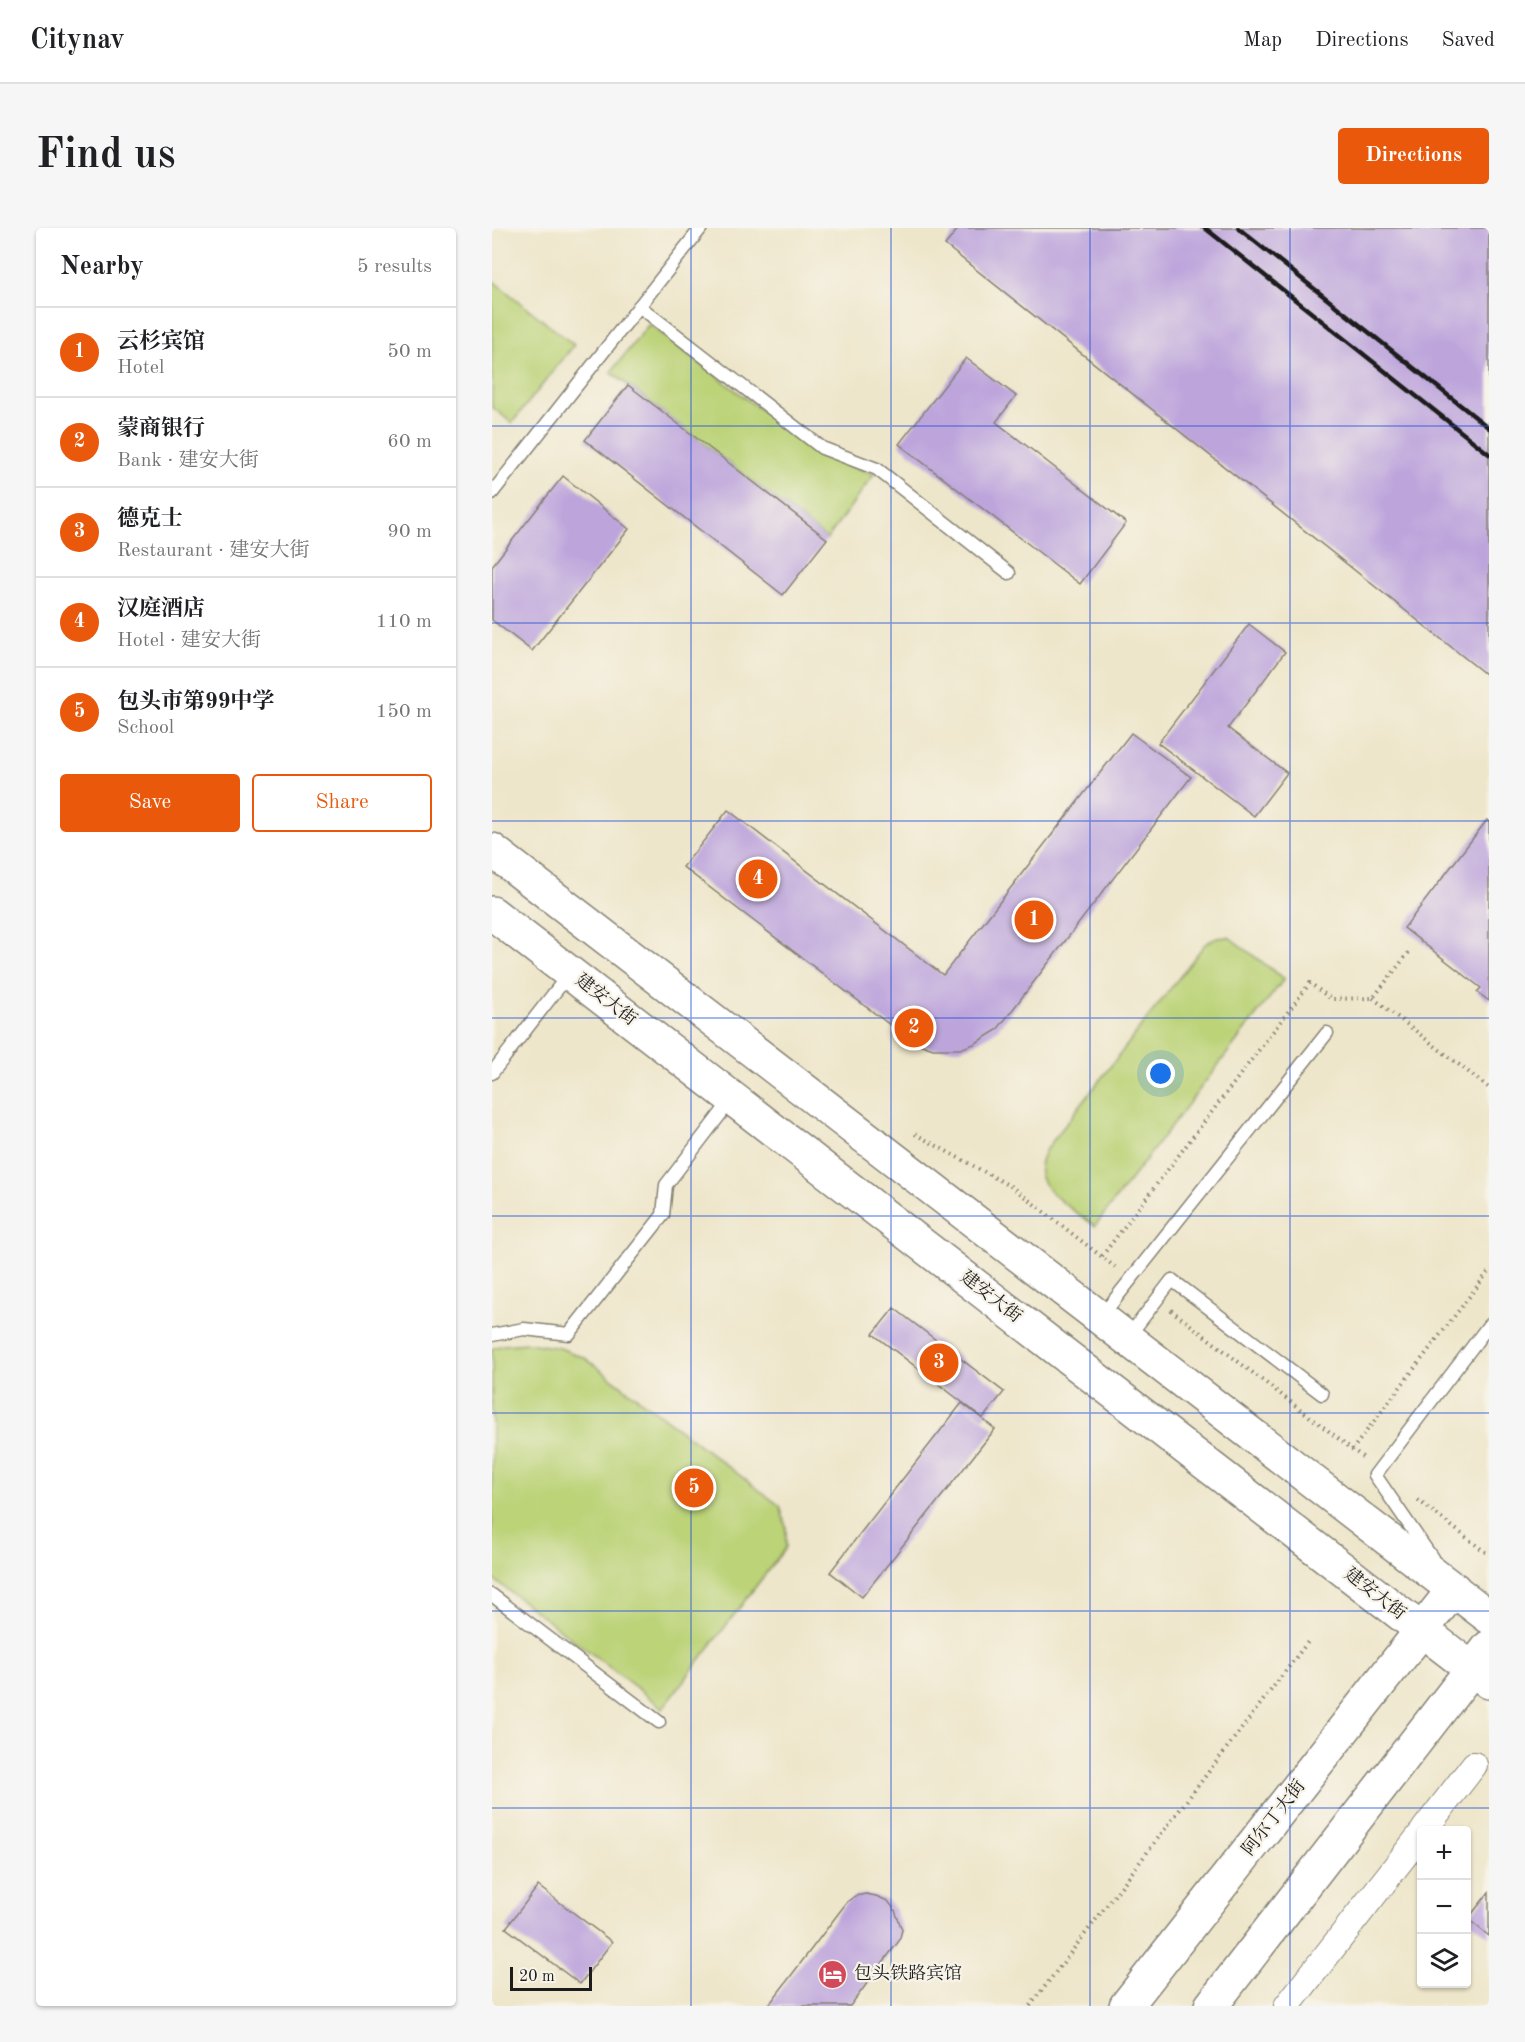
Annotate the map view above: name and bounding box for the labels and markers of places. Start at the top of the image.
pin: 4 [738,856,778,902]
pin: 1 [1014,898,1054,942]
pin: 2 [894,1006,934,1050]
pin: 3 [920,1340,958,1386]
pin: 5 [674,1466,714,1510]
hotel icon: 包头铁路宾馆 [817,1958,849,1990]
place label: 包头铁路宾馆 [854,1963,962,1983]

